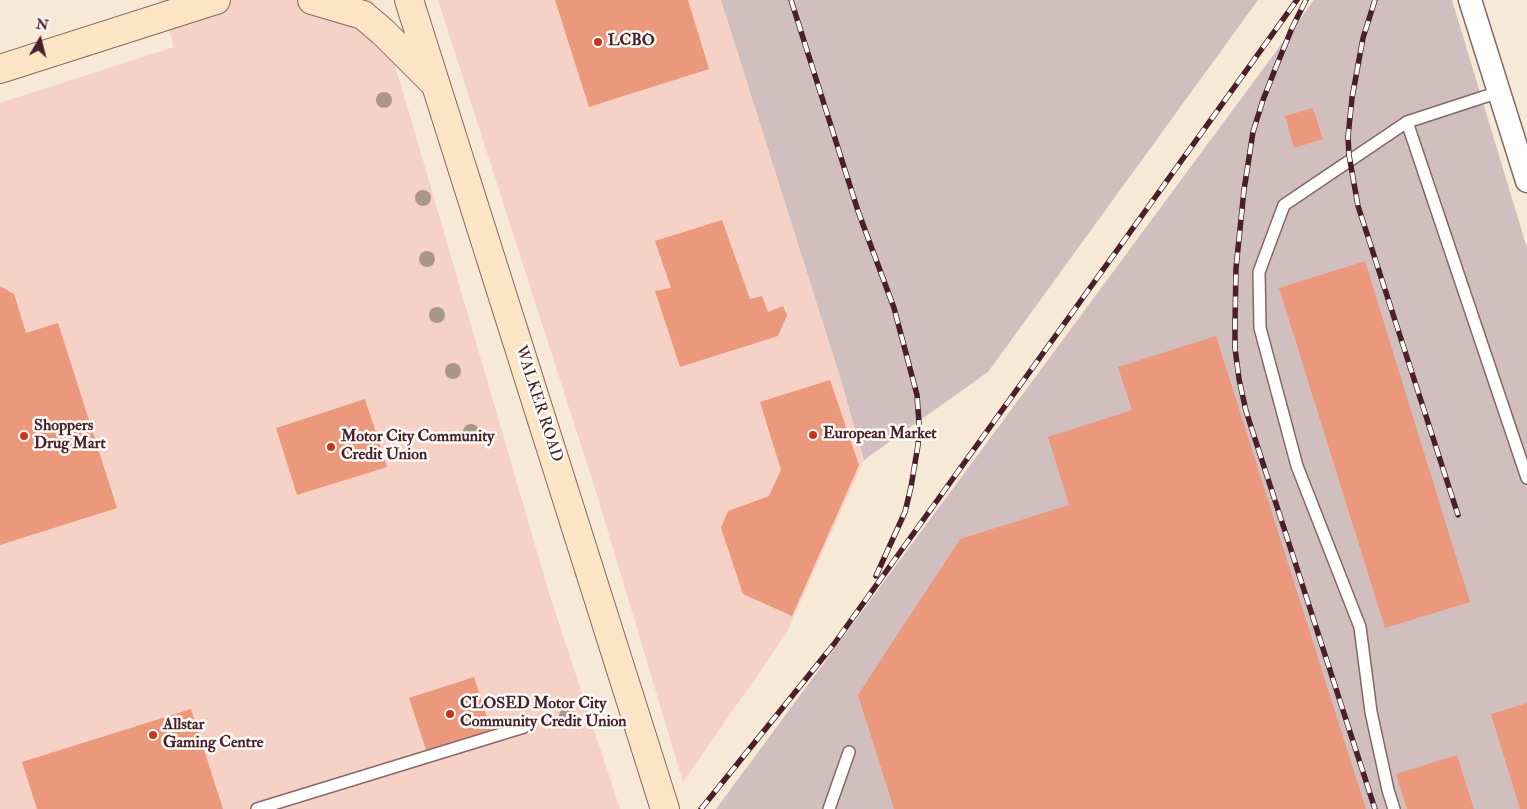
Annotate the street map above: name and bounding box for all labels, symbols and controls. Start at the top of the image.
north arrow [15,15,65,65]
text: N [35,15,50,34]
place label: LCBO [608,32,655,52]
marker: LCBO [592,36,604,48]
street label: WALKER ROAD [510,343,566,465]
place label: Shoppers Drug Mart [34,417,106,455]
place label: European Market [823,425,937,445]
place label: Motor City Community Credit Union [341,428,494,466]
marker: European Market [807,429,819,441]
marker: Shoppers Drug Mart [18,430,30,442]
marker: Motor City Community Credit Union [325,441,337,453]
place label: CLOSED Motor City Community Credit Union [460,695,627,733]
marker: CLOSED Motor City Community Credit Union [444,708,456,720]
place label: Allstar Gaming Centre [163,716,264,754]
marker: Allstar Gaming Centre [147,729,159,741]

